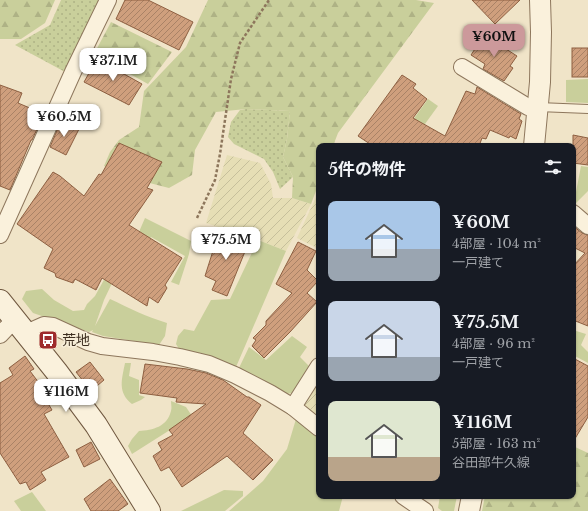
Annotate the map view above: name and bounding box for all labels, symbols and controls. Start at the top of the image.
pin: ¥60M [470,24,518,58]
text: ¥60M [472,28,516,45]
pin: ¥37.1M [80,48,146,82]
text: ¥37.1M [88,52,138,69]
pin: ¥60.5M [31,104,97,138]
text: ¥60.5M [36,108,92,125]
icon: filters [542,156,564,178]
text: 5件の物件 [328,159,406,180]
text: ¥60M [452,212,510,233]
icon: home [360,217,408,265]
pin: ¥75.5M [193,227,259,261]
text: ¥75.5M [200,231,252,248]
text: 4部屋 · 104 m² [452,235,541,252]
text: 一戸建て [452,254,504,271]
text: ¥75.5M [452,312,519,333]
icon: home [360,317,408,365]
bus stop icon: 荒地 [37,329,59,351]
place label: 荒地 [62,331,90,349]
text: 4部屋 · 96 m² [452,335,535,352]
text: 一戸建て [452,354,504,371]
pin: ¥116M [38,379,94,413]
text: ¥116M [43,383,89,400]
text: ¥116M [452,412,512,433]
icon: home [360,417,408,465]
text: 5部屋 · 163 m² [452,435,540,452]
text: 谷田部牛久線 [452,454,530,471]

